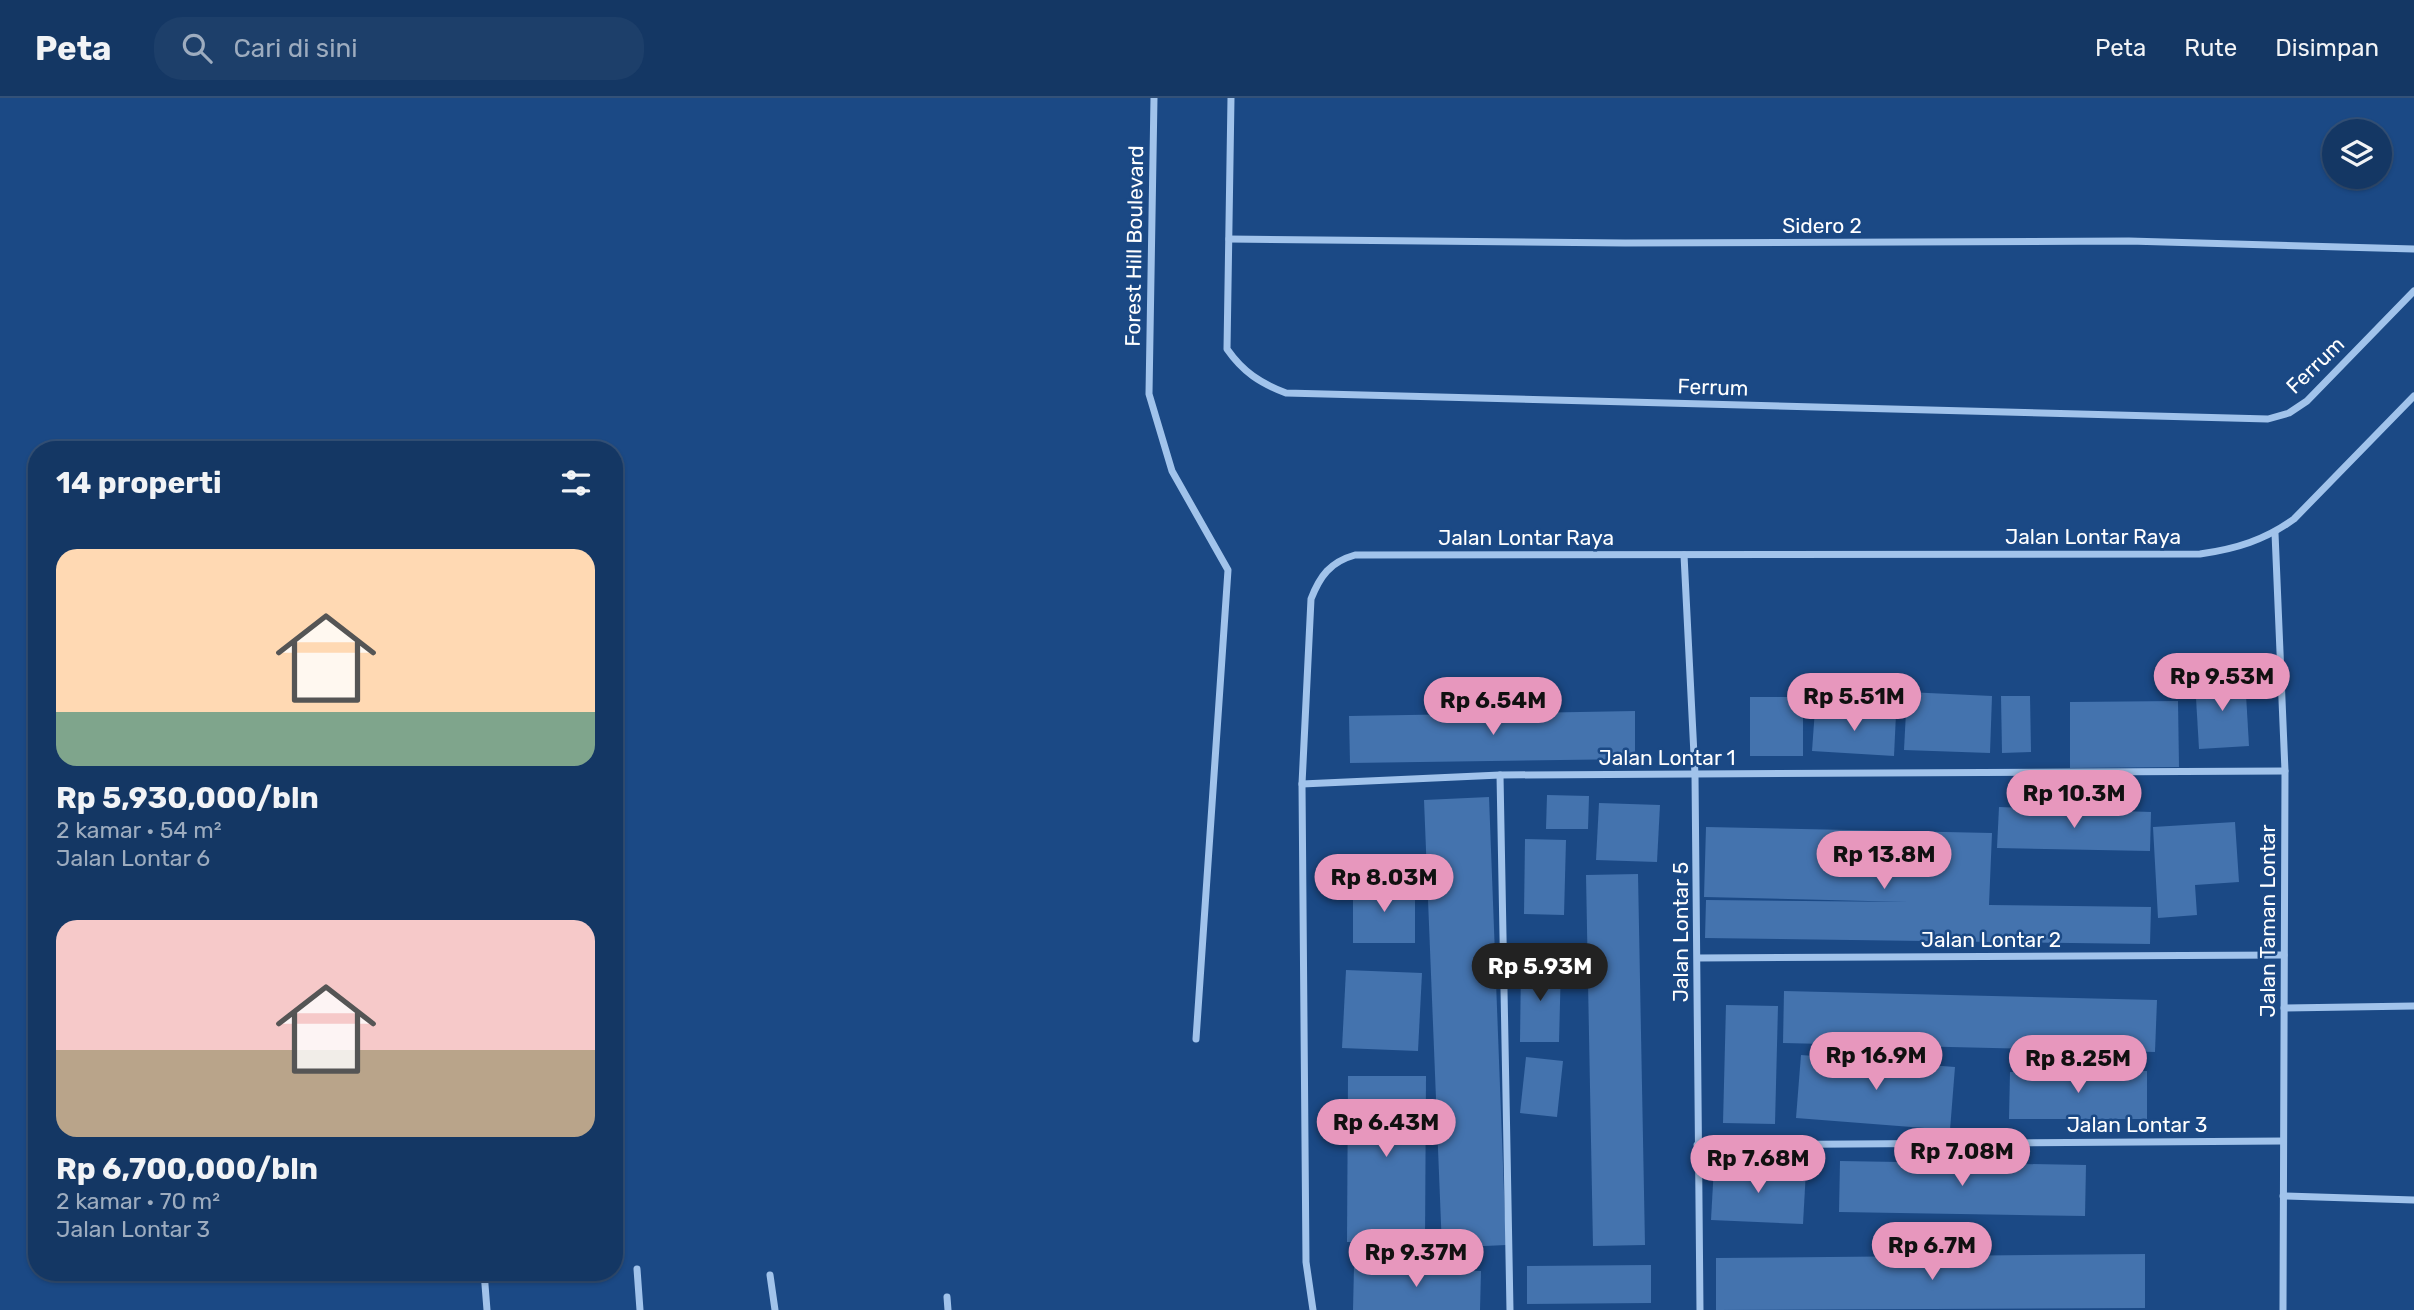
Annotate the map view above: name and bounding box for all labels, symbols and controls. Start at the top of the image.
search box [154,17,644,80]
text: Peta [35,29,112,68]
icon: search [178,29,216,67]
text: Cari di sini [234,33,357,64]
text: Peta [2095,34,2146,62]
text: Rute [2184,34,2237,62]
text: Disimpan [2275,34,2379,62]
map controls [2322,119,2392,189]
button: layers [2322,119,2392,189]
street label: Forest Hill Boulevard [1120,145,1148,347]
street label: Sidero 2 [1782,213,1862,238]
street label: Ferrum [2281,331,2349,399]
street label: Ferrum [1677,373,1749,401]
icon: filters [557,464,595,502]
text: 14 properti [56,465,222,501]
street label: Jalan Lontar Raya [2005,524,2181,549]
street label: Jalan Lontar Raya [1438,525,1614,550]
icon: home [263,595,389,721]
pin: Rp 9.53M [2150,654,2294,713]
text: Rp 9.53M [2170,662,2274,690]
pin: Rp 5.51M [1782,674,1926,733]
pin: Rp 6.54M [1421,678,1565,737]
text: Rp 5.51M [1803,682,1905,710]
text: Rp 6.54M [1440,686,1546,714]
street label: Jalan Lontar 1 [1598,745,1736,770]
pin: Rp 10.3M [2002,770,2146,830]
text: Rp 10.3M [2023,779,2125,807]
text: Rp 5,930,000/bln [56,780,319,816]
text: 2 kamar · 54 m² [56,816,222,844]
street label: Jalan Taman Lontar [2255,825,2280,1017]
pin: Rp 13.8M [1812,832,1956,891]
text: Rp 13.8M [1833,840,1935,868]
text: Jalan Lontar 6 [56,844,210,872]
pin: Rp 8.03M [1312,854,1456,914]
street label: Jalan Lontar 5 [1668,862,1693,1002]
text: Rp 8.03M [1331,863,1437,891]
street label: Jalan Lontar 2 [1921,927,2061,952]
pin: Rp 5.93M [1468,944,1612,1003]
text: Rp 5.93M [1488,952,1592,980]
icon: home [263,966,389,1092]
pin: Rp 16.9M [1804,1032,1948,1092]
pin: Rp 8.25M [2006,1035,2150,1095]
text: Rp 16.9M [1825,1041,1927,1069]
text: Rp 8.25M [2025,1044,2131,1072]
pin: Rp 6.43M [1314,1100,1458,1159]
text: Rp 6.43M [1333,1108,1439,1136]
street label: Jalan Lontar 3 [2067,1112,2207,1137]
pin: Rp 7.08M [1890,1128,2034,1188]
pin: Rp 7.68M [1686,1136,1830,1195]
text: Rp 7.08M [1910,1137,2014,1165]
text: Rp 7.68M [1706,1144,1810,1172]
text: Rp 6,700,000/bln [56,1151,318,1187]
text: 2 kamar · 70 m² [56,1187,220,1215]
text: Jalan Lontar 3 [56,1215,210,1243]
pin: Rp 6.7M [1867,1222,1997,1282]
pin: Rp 9.37M [1344,1230,1488,1289]
text: Rp 6.7M [1888,1231,1976,1259]
text: Rp 9.37M [1365,1238,1467,1266]

